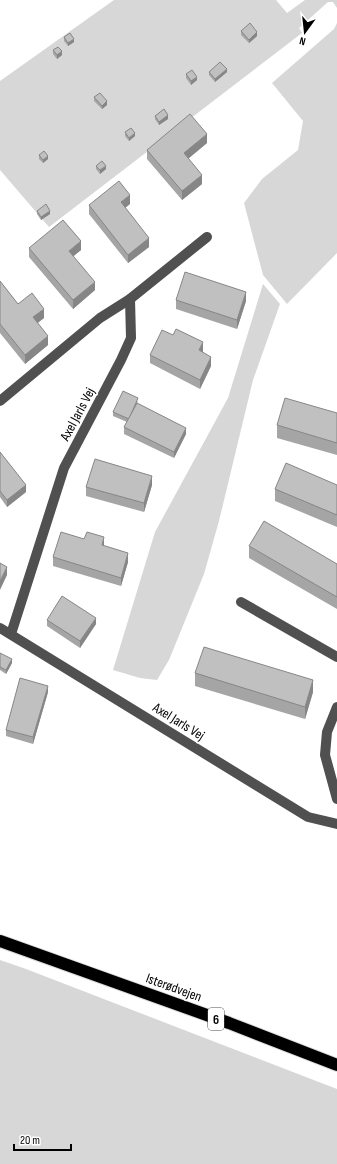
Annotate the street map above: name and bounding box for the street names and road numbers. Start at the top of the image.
street label: Axel Jarls Vej [56,385,99,445]
street label: Axel Jarls Vej [149,698,208,744]
street label: Isterødvejen [144,970,204,1005]
road number: 6 [208,1008,224,1030]

